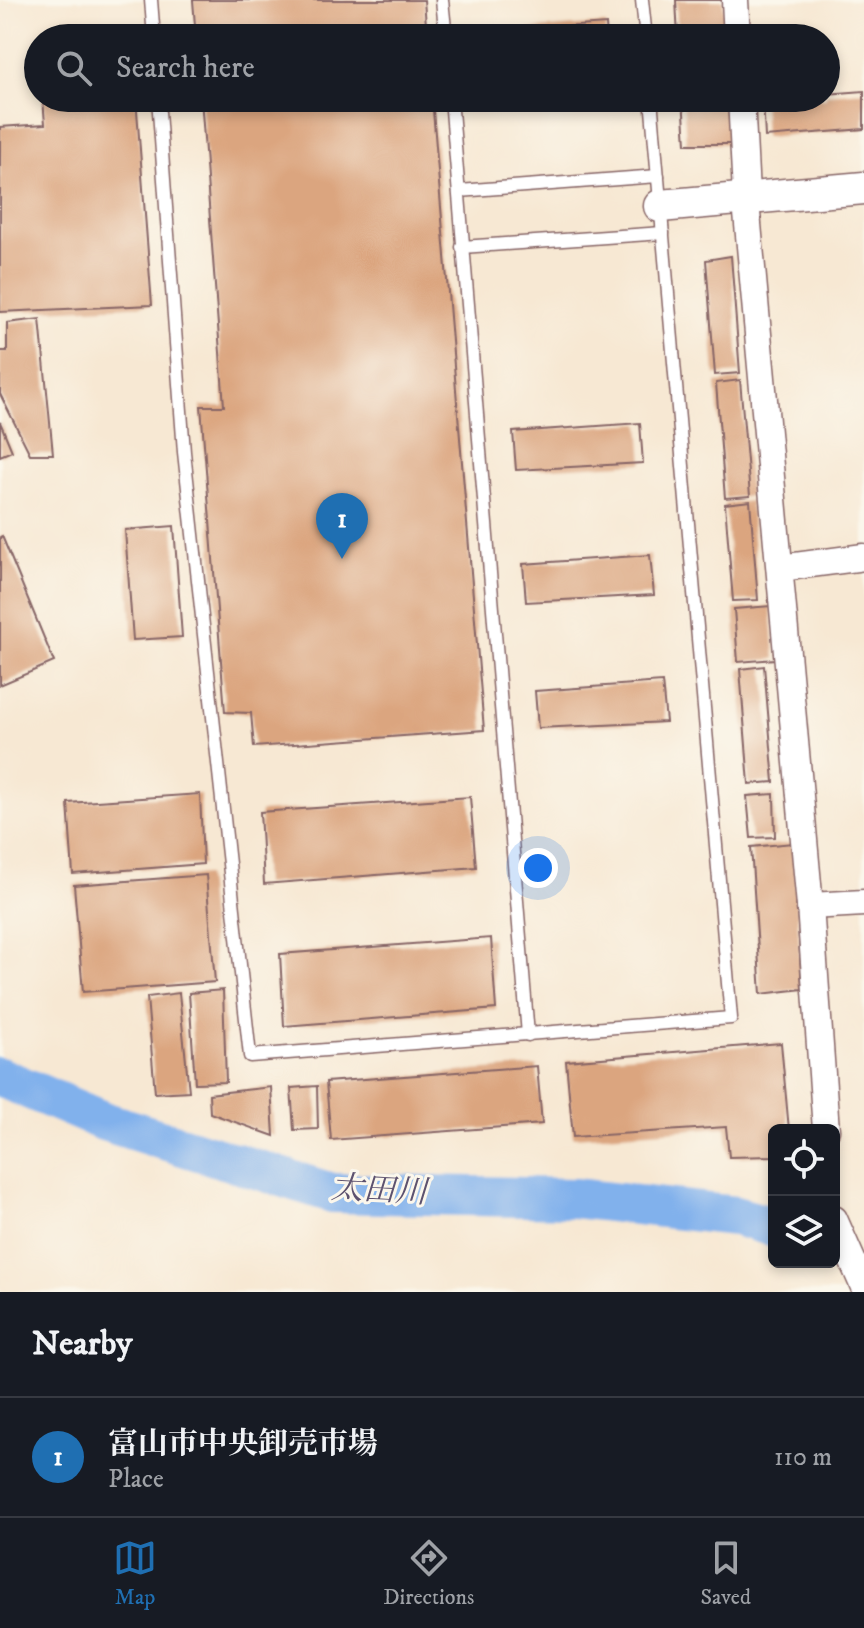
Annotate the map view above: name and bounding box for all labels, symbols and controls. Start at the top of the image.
search box [24,24,840,112]
icon: search [52,46,96,90]
text: Search here [116,50,255,87]
pin: 1 [316,493,368,559]
your location [518,848,558,888]
map controls [768,1124,840,1268]
button: locate [768,1124,840,1196]
water label: 太田川 [330,1169,431,1214]
button: layers [768,1196,840,1268]
text: Nearby [32,1323,133,1365]
text: 富山市中央卸売市場 [108,1426,378,1463]
text: 1 [53,1441,63,1474]
text: 110 m [774,1441,832,1474]
text: Place [108,1463,164,1496]
tab: Map [113,1536,157,1611]
tab: Directions [383,1536,474,1611]
tab: Saved [700,1536,751,1611]

